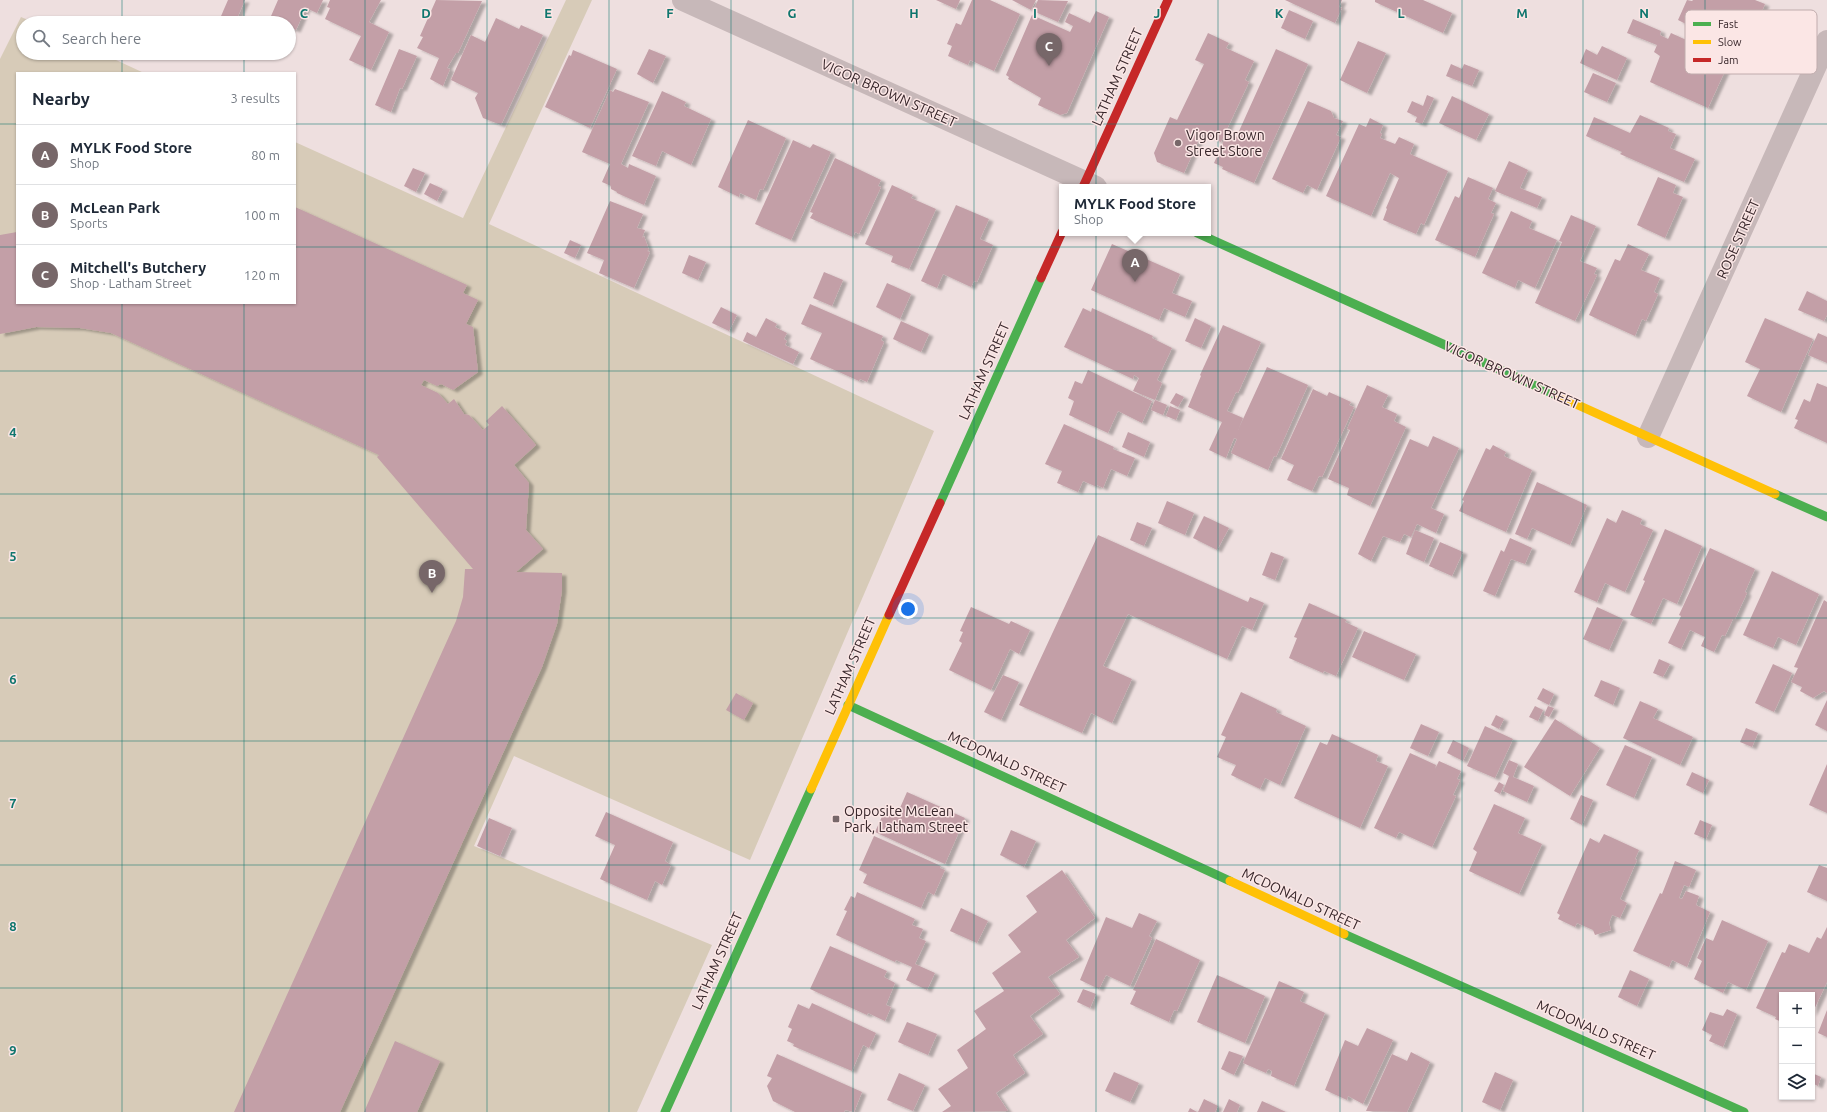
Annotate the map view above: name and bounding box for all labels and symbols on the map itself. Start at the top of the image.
text: C [300,6,309,20]
text: D [421,6,431,20]
text: E [544,6,552,20]
text: F [666,6,674,20]
text: G [788,6,797,20]
text: H [909,6,919,20]
text: I [1033,6,1037,20]
text: J [1154,6,1160,20]
text: K [1275,6,1284,20]
text: L [1397,6,1405,20]
text: M [1516,6,1528,20]
text: N [1639,6,1649,20]
legend [1685,10,1817,74]
text: Fast [1718,18,1739,30]
street label: LATHAM STREET [1088,26,1146,128]
pin: C [1036,33,1062,66]
text: Slow [1718,36,1742,48]
text: Jam [1718,54,1739,66]
street label: VIGOR BROWN STREET [819,56,959,130]
place label: Vigor Brown Street Store [1186,127,1265,159]
marker: Vigor Brown Street Store [1173,138,1183,148]
street label: ROSE STREET [1713,197,1763,281]
pin: A [1122,249,1148,282]
street label: LATHAM STREET [955,320,1013,422]
street label: VIGOR BROWN STREET [1442,338,1582,412]
text: 4 [9,425,17,439]
text: 5 [9,549,17,563]
pin: B [419,560,445,593]
your location [898,599,918,619]
street label: LATHAM STREET [821,615,879,717]
text: 6 [9,672,17,686]
street label: MCDONALD STREET [946,728,1069,796]
text: 7 [9,796,17,810]
place label: Opposite McLean Park, Latham Street [844,803,968,835]
marker: Opposite McLean Park, Latham Street [831,814,841,824]
street label: MCDONALD STREET [1240,865,1363,933]
street label: LATHAM STREET [688,910,746,1012]
text: 8 [9,919,17,933]
street label: MCDONALD STREET [1534,997,1658,1063]
text: 9 [9,1043,17,1057]

